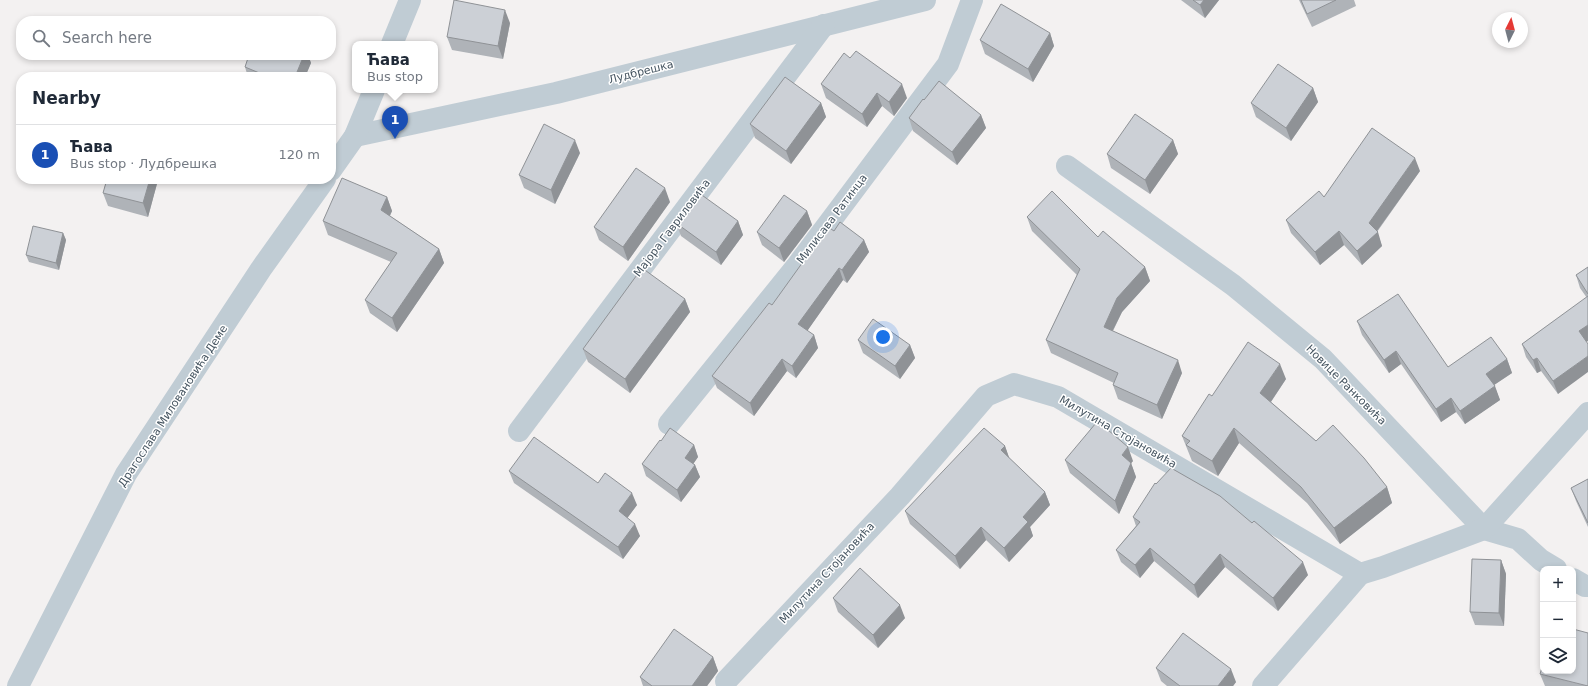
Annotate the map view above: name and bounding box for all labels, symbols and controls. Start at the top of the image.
north arrow [1492,12,1528,48]
search box [16,16,336,60]
icon: search [30,27,52,49]
text: Search here [62,29,152,47]
popup [352,41,438,93]
text: Ћава [367,51,410,69]
street label: Лудбрешка [607,58,675,86]
text: Bus stop [367,69,423,84]
text: Nearby [32,88,101,108]
pin: 1 [382,106,408,139]
text: Ћава [70,138,113,156]
text: 1 [40,147,50,162]
text: 120 m [278,147,320,162]
text: Bus stop · Лудбрешка [70,156,217,171]
street label: Милисава Ратинца [794,172,870,266]
street label: Мајора Гавриловића [631,177,713,279]
street label: Драгослава Миловановића Деме [116,322,230,489]
your location [873,327,893,347]
street label: Новице Ранковића [1303,342,1389,428]
street label: Милутина Стојановића [1057,393,1179,471]
street label: Милутина Стојановића [777,520,877,626]
map controls [1540,566,1576,674]
button: + [1540,566,1576,602]
button: − [1540,602,1576,638]
button: layers [1540,638,1576,674]

